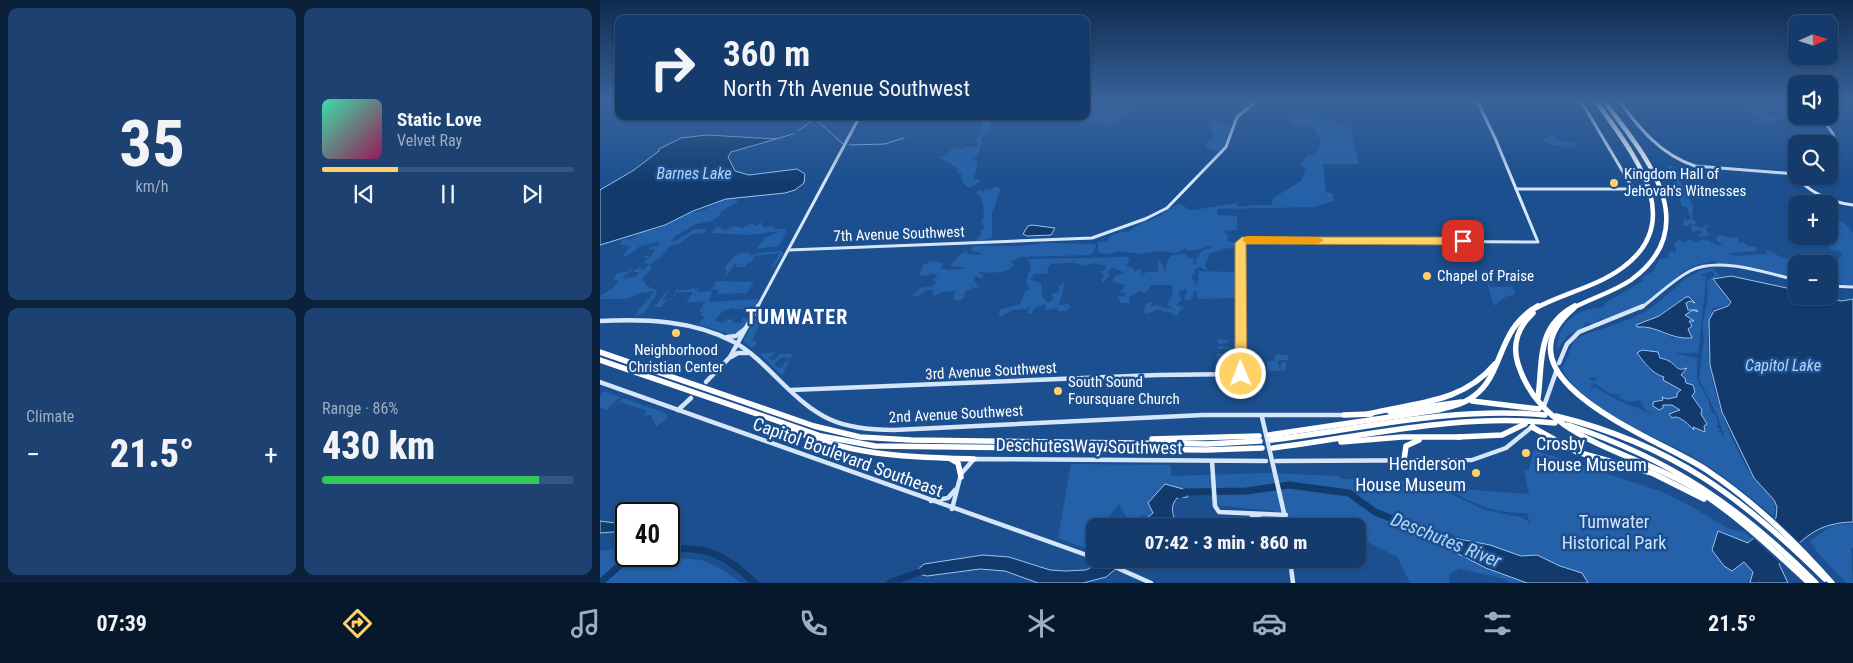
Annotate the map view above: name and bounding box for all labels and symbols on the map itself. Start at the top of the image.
north arrow [1788,15,1838,65]
water label: Barnes Lake [656,164,732,183]
place label: Kingdom Hall of Jehovah's Witnesses [1624,165,1747,200]
marker: Kingdom Hall of Jehovah's Witnesses [1608,177,1620,189]
pin [1442,220,1484,262]
street label: 7th Avenue Southwest [833,223,965,245]
place label: Chapel of Praise [1437,267,1534,285]
marker: Chapel of Praise [1421,270,1433,282]
district label: TUMWATER [746,305,848,329]
marker: Neighborhood Christian Center [670,327,682,339]
place label: Neighborhood Christian Center [628,341,724,376]
position arrow [1214,347,1266,399]
water label: Capitol Lake [1745,356,1821,375]
street label: 3rd Avenue Southwest [925,359,1057,383]
place label: South Sound Foursquare Church [1068,373,1180,408]
marker: South Sound Foursquare Church [1052,385,1064,397]
street label: 2nd Avenue Southwest [888,401,1024,427]
street label: Capitol Boulevard Southeast [750,413,946,501]
place label: Crosby House Museum [1536,433,1647,475]
street label: Deschutes Way Southwest [995,434,1183,458]
marker: Crosby House Museum [1520,447,1532,459]
place label: Henderson House Museum [1355,453,1466,495]
marker: Henderson House Museum [1470,467,1482,479]
speed limit sign: 40 [615,502,680,567]
water label: Deschutes River [1388,507,1505,573]
park label: Tumwater Historical Park [1562,511,1666,553]

